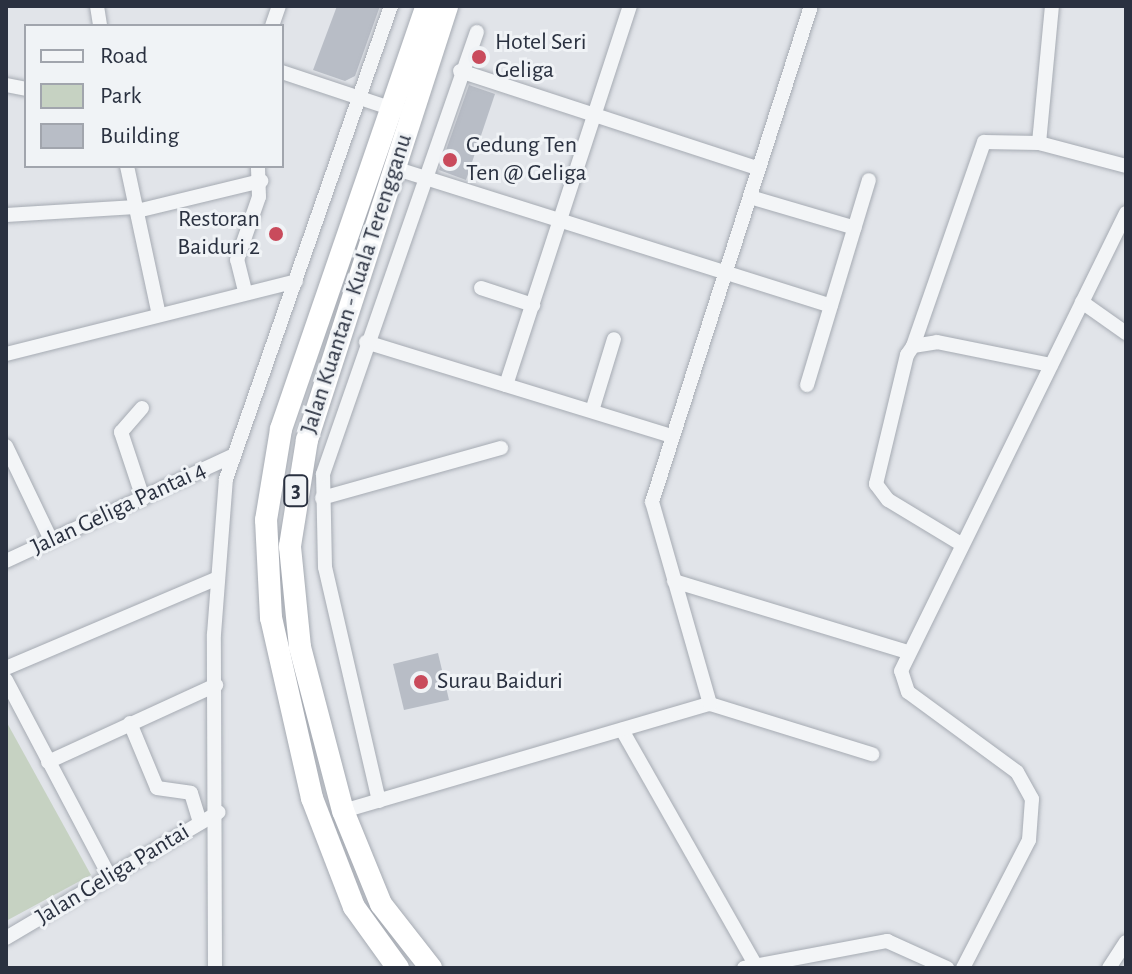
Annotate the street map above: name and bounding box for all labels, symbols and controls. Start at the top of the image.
legend [24,24,284,168]
place label: Hotel Seri Geliga [495,29,586,85]
text: Road [100,44,148,68]
marker: Hotel Seri Geliga [470,48,488,66]
text: Park [100,84,141,108]
text: Building [100,124,179,148]
street label: Jalan Kuantan - Kuala Terengganu [295,130,419,438]
place label: Gedung Ten Ten @ Geliga [466,132,587,188]
marker: Gedung Ten Ten @ Geliga [441,151,459,169]
place label: Restoran Baiduri 2 [177,206,260,262]
marker: Restoran Baiduri 2 [267,225,285,243]
street label: Jalan Geliga Pantai 4 [27,456,211,562]
road number: 3 [282,473,310,509]
place label: Surau Baiduri [437,668,563,696]
marker: Surau Baiduri [412,673,430,691]
street label: Jalan Geliga Pantai [31,818,195,932]

